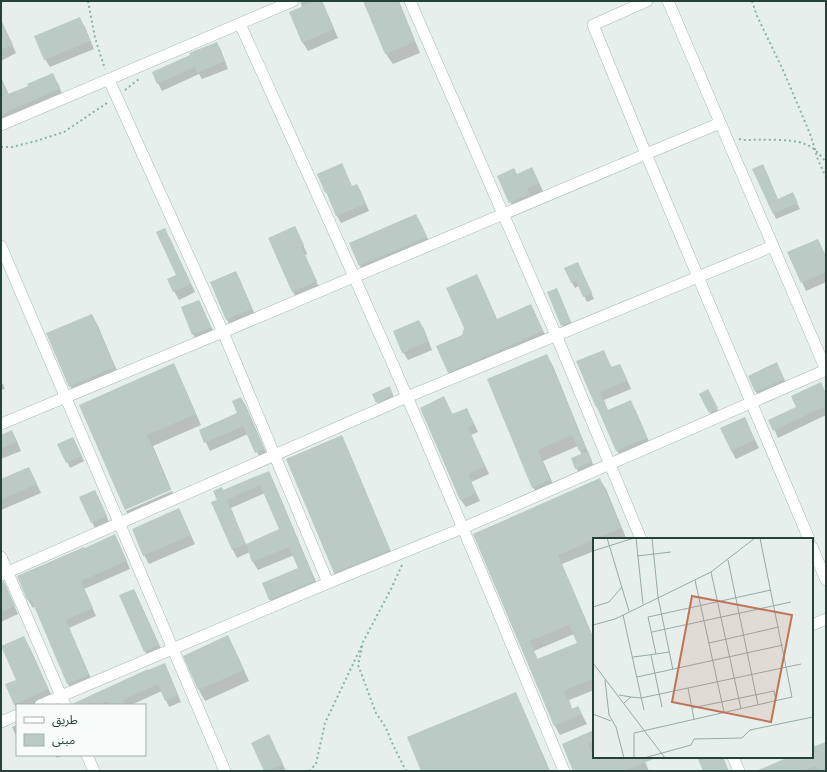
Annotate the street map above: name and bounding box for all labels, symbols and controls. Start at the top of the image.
inset map [593,538,813,758]
legend [16,704,146,756]
text: طريق [52,713,78,728]
text: مبنى [52,733,75,747]

